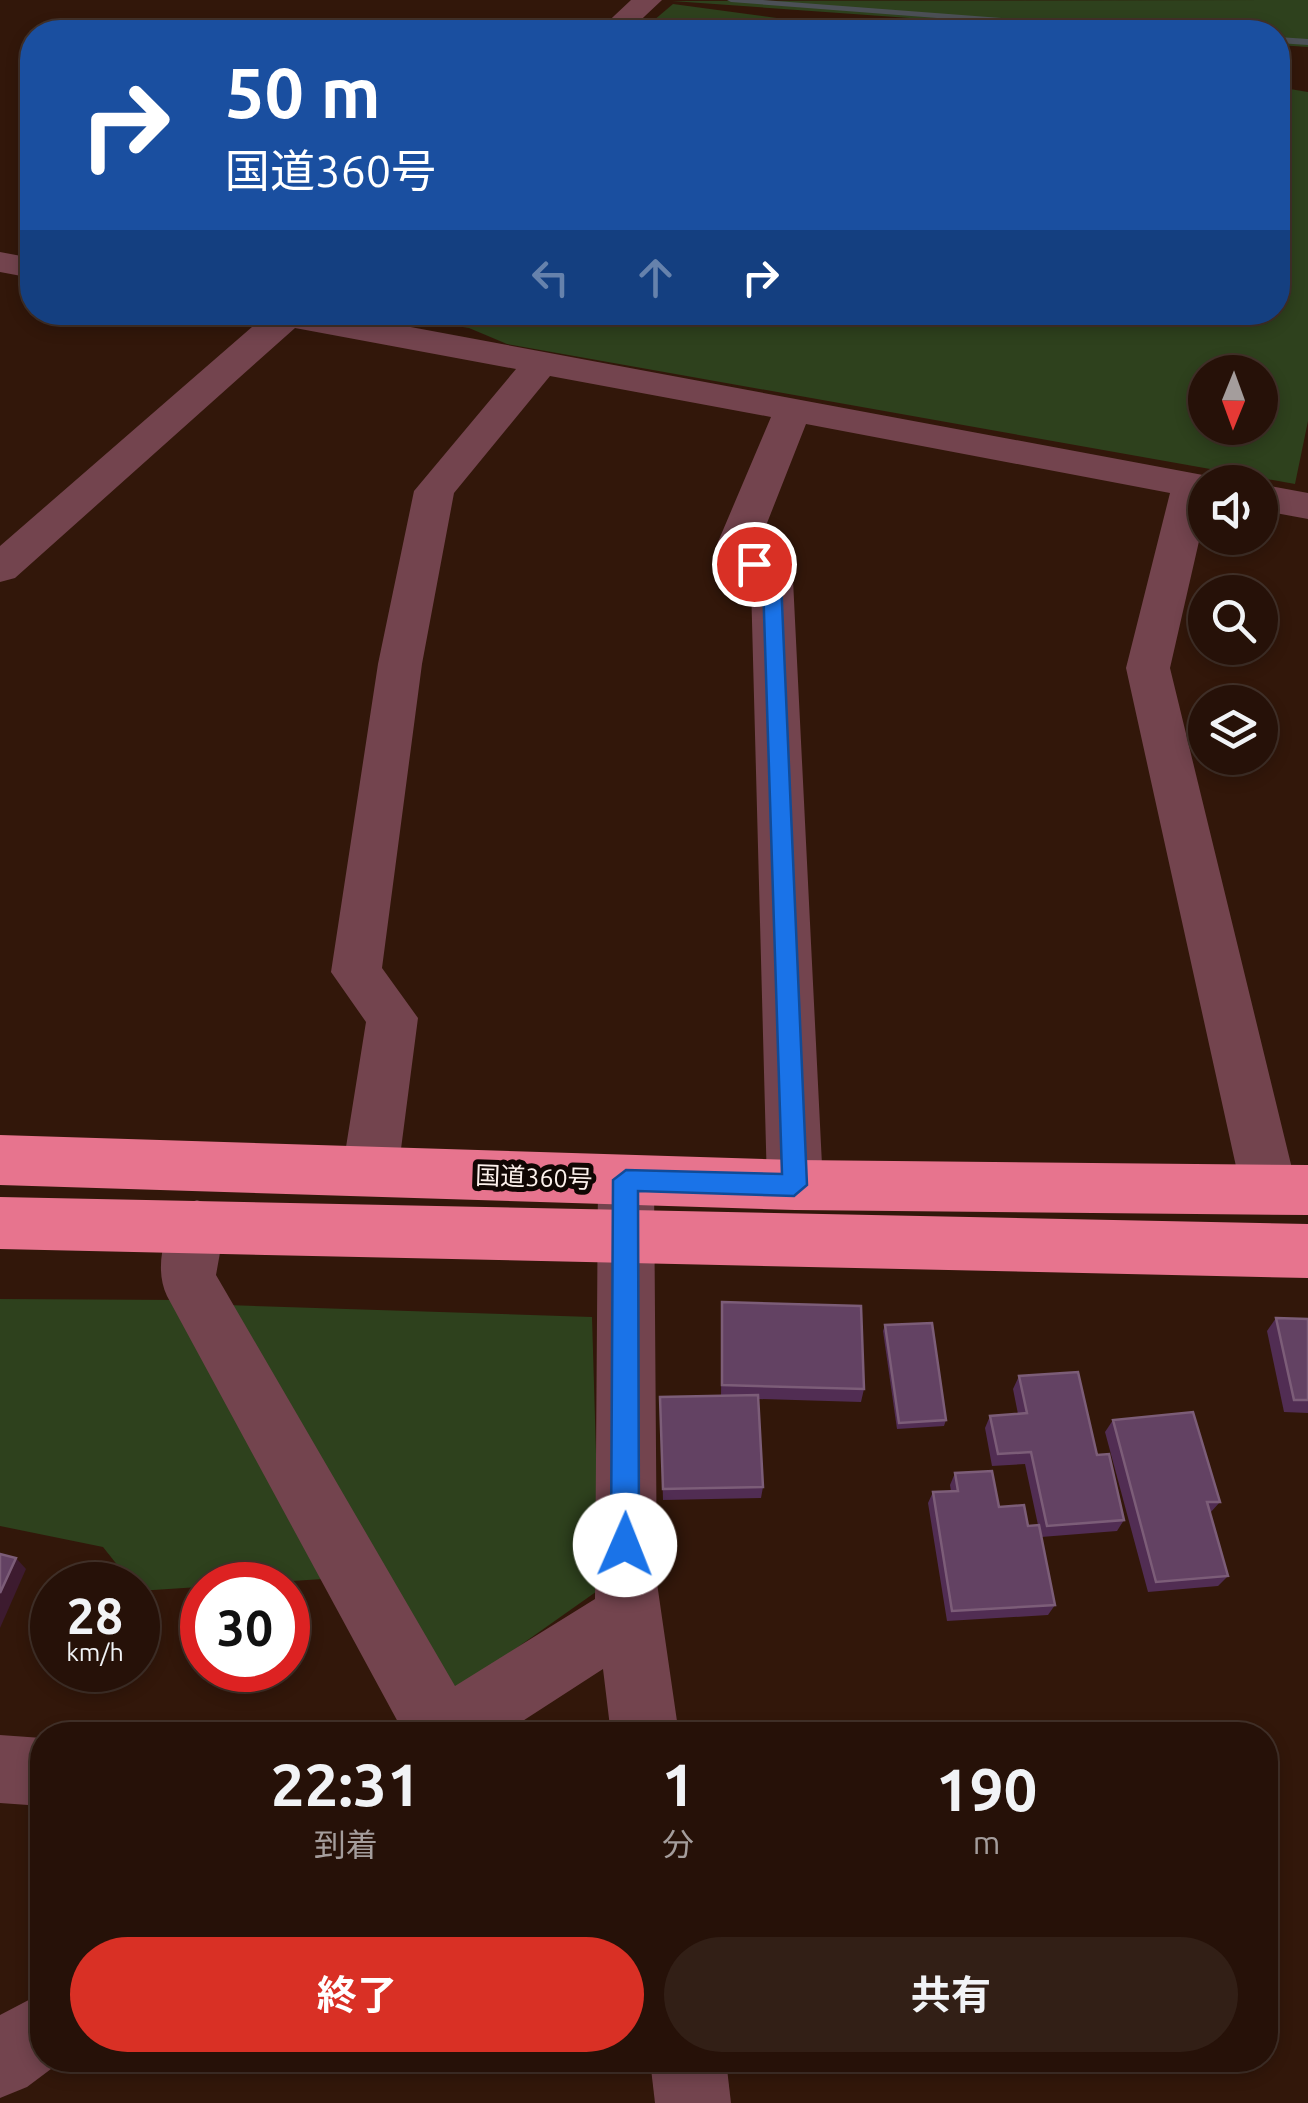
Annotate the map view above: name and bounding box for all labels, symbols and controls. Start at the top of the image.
text: 50 m [225,53,381,131]
icon: right [60,60,190,190]
text: 国道360号 [225,145,436,196]
icon: left [523,250,578,305]
icon: ahead [628,250,683,305]
icon: right [733,250,788,305]
north arrow [1188,355,1278,445]
map controls [1188,355,1278,775]
button: sound [1188,465,1278,555]
pin [712,522,797,607]
icon: arrive [727,537,782,592]
button: search [1188,575,1278,665]
button: layers [1188,685,1278,775]
street label: 国道360号 [475,1161,593,1193]
position arrow [573,1493,677,1597]
speed limit sign: 30 [180,1562,310,1692]
text: 28 [67,1587,123,1643]
text: km/h [66,1638,124,1666]
text: 22:31 [271,1750,421,1817]
text: 1 [661,1750,695,1817]
text: 190 [936,1755,1037,1822]
text: m [973,1824,1000,1860]
text: 到着 [314,1826,378,1862]
text: 分 [662,1826,694,1862]
button: 終了 [70,1937,644,2052]
button: 共有 [664,1937,1238,2052]

